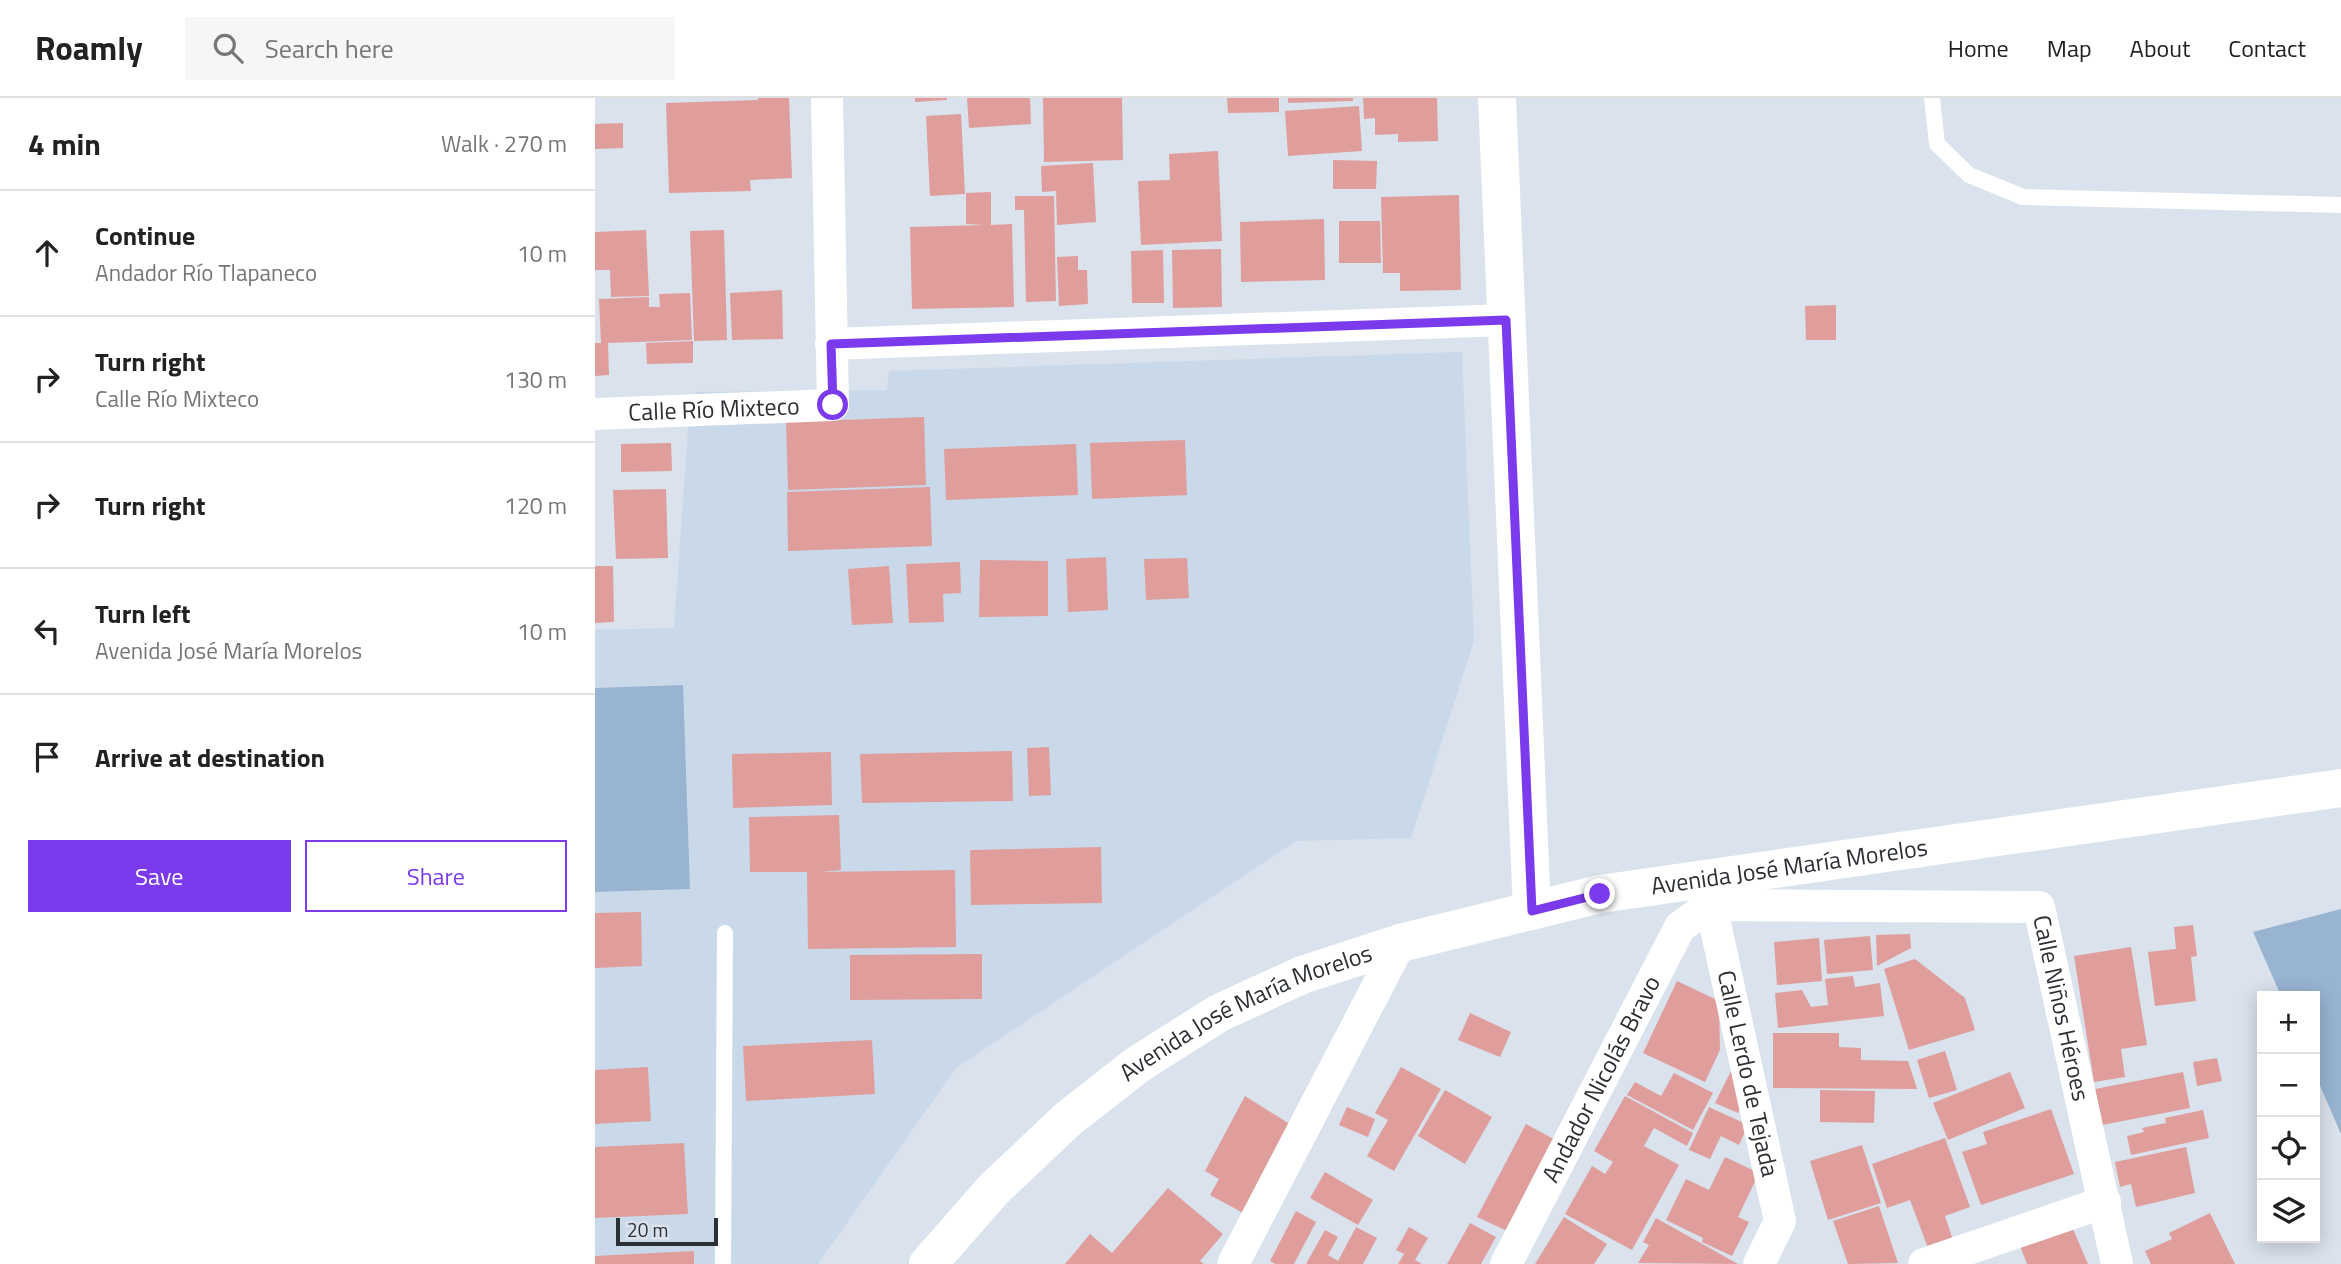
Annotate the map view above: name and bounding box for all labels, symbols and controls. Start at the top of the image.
search box [185,17,675,80]
text: Roamly [35,23,143,73]
icon: search [209,29,247,67]
text: Search here [265,29,394,68]
text: Home [1948,30,2009,66]
text: Map [2047,30,2092,66]
text: About [2130,30,2190,66]
text: Contact [2228,30,2306,66]
text: 4 min [28,121,101,167]
text: Walk · 270 m [441,126,567,161]
text: Continue [95,216,195,255]
icon: ahead [28,234,66,272]
text: 10 m [517,236,567,271]
text: Andador Río Tlapaneco [95,255,317,290]
text: Turn right [95,342,206,381]
icon: right [28,360,66,398]
text: 130 m [504,362,567,397]
text: Calle Río Mixteco [95,381,259,416]
street label: Calle Río Mixteco [628,387,800,430]
route start [817,389,848,420]
icon: right [28,486,66,524]
text: Turn right [95,486,206,525]
text: 120 m [504,488,567,523]
text: Turn left [95,594,190,633]
icon: left [28,612,66,650]
text: 10 m [517,614,567,649]
text: Avenida José María Morelos [95,633,362,668]
icon: arrive [28,738,66,776]
text: Arrive at destination [95,738,325,777]
street label: Avenida José María Morelos [1648,828,1930,904]
button: Save [28,840,291,912]
button: Share [305,840,567,912]
route end [1584,878,1615,909]
street label: Calle Niños Héroes [2024,912,2100,1104]
street label: Avenida José María Morelos [1111,934,1376,1089]
street label: Calle Lerdo de Tejada [1709,967,1789,1180]
street label: Andador Nicolás Bravo [1532,969,1669,1188]
map controls [2257,991,2320,1243]
button: + [2257,991,2320,1054]
button: − [2257,1054,2320,1117]
button: locate [2257,1117,2320,1180]
button: layers [2257,1180,2320,1243]
scale bar [616,1215,717,1247]
text: 20 m [627,1215,668,1244]

